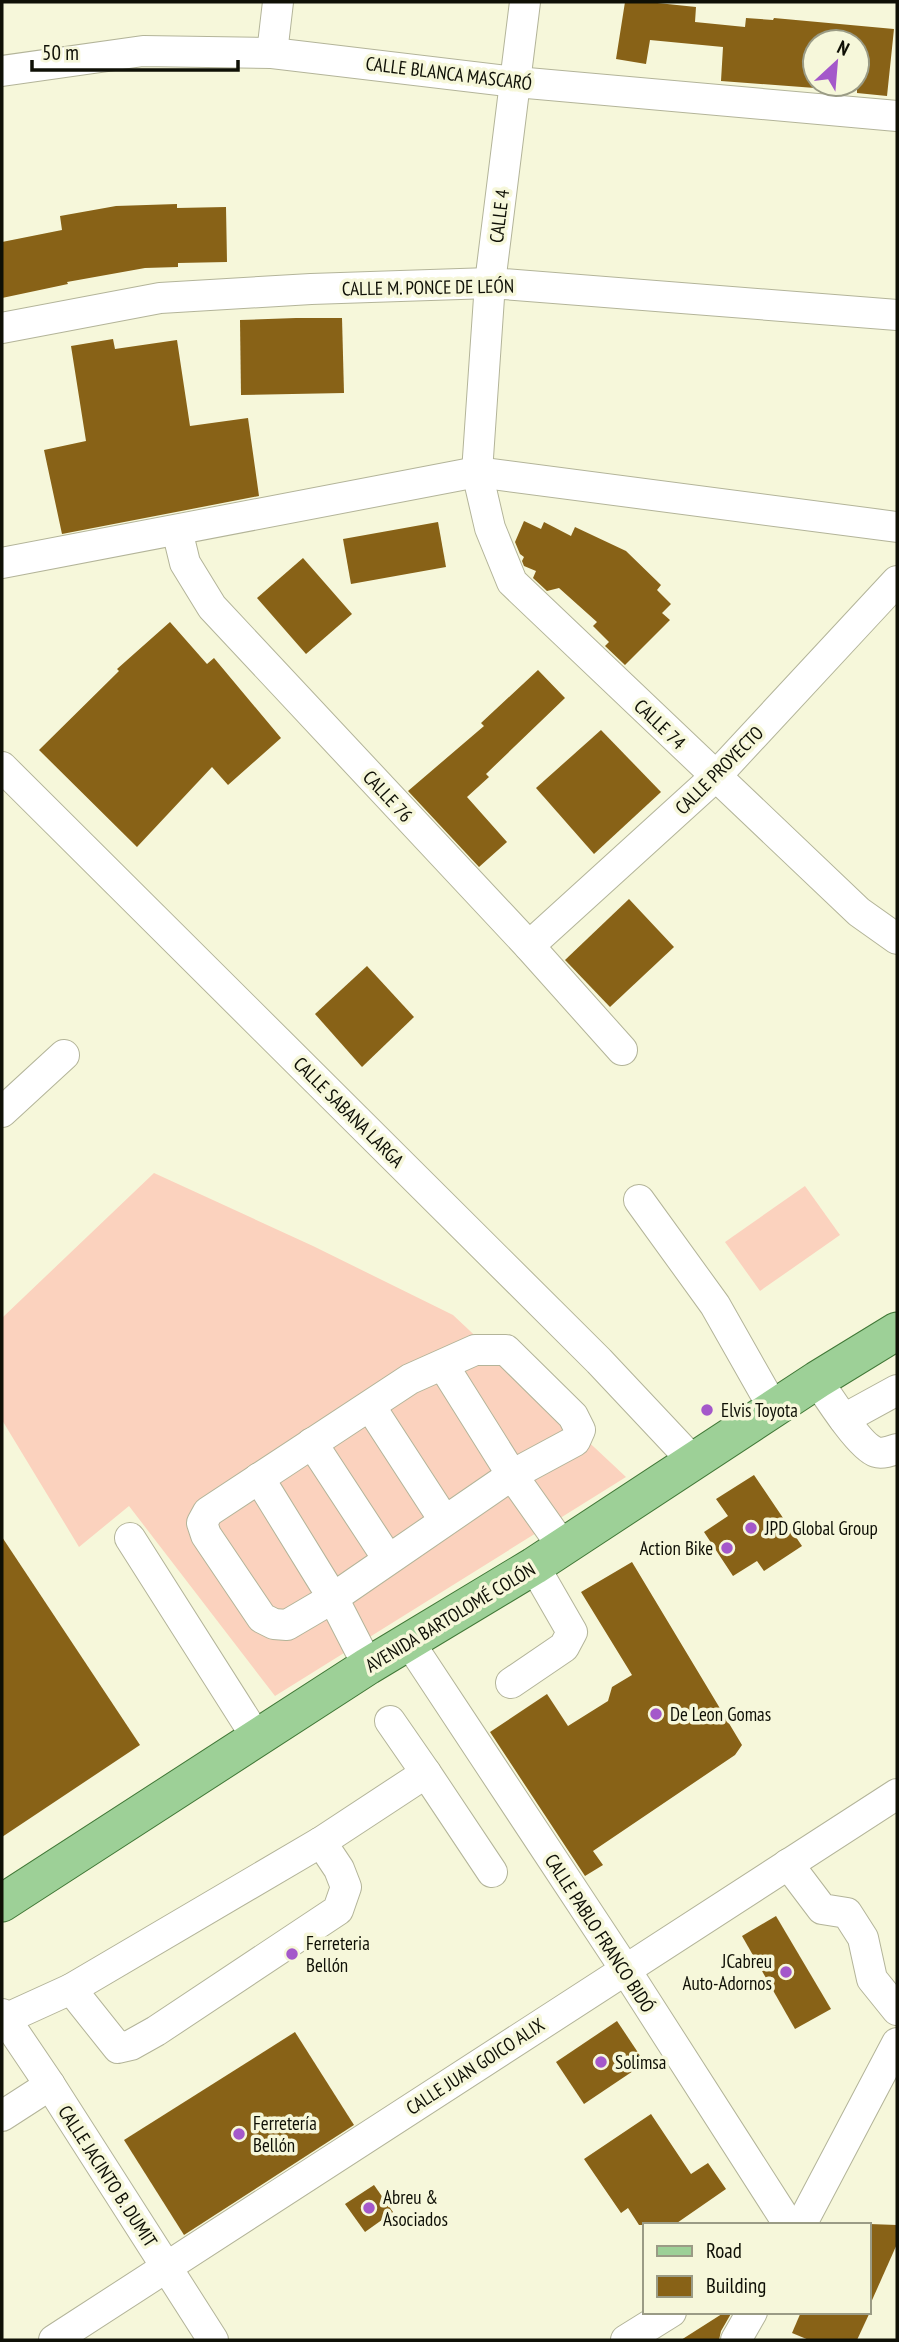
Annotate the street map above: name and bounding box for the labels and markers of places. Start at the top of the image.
place label: Elvis Toyota [721,1398,798,1422]
marker: Elvis Toyota [699,1402,715,1418]
place label: JPD Global Group [764,1516,878,1540]
marker: JPD Global Group [743,1520,759,1536]
place label: Action Bike [639,1536,713,1560]
marker: Action Bike [719,1540,735,1556]
place label: De Leon Gomas [670,1702,771,1726]
marker: De Leon Gomas [648,1706,664,1722]
place label: Ferreteria Bellón [306,1931,370,1977]
marker: Ferreteria Bellón [284,1946,300,1962]
place label: JCabreu Auto-Adornos [682,1949,772,1995]
marker: JCabreu Auto-Adornos [778,1964,794,1980]
place label: Solimsa [615,2050,666,2074]
marker: Solimsa [593,2054,609,2070]
place label: Ferretería Bellón [253,2111,317,2157]
marker: Ferretería Bellón [231,2126,247,2142]
place label: Abreu & Asociados [383,2185,448,2231]
marker: Abreu & Asociados [361,2200,377,2216]

